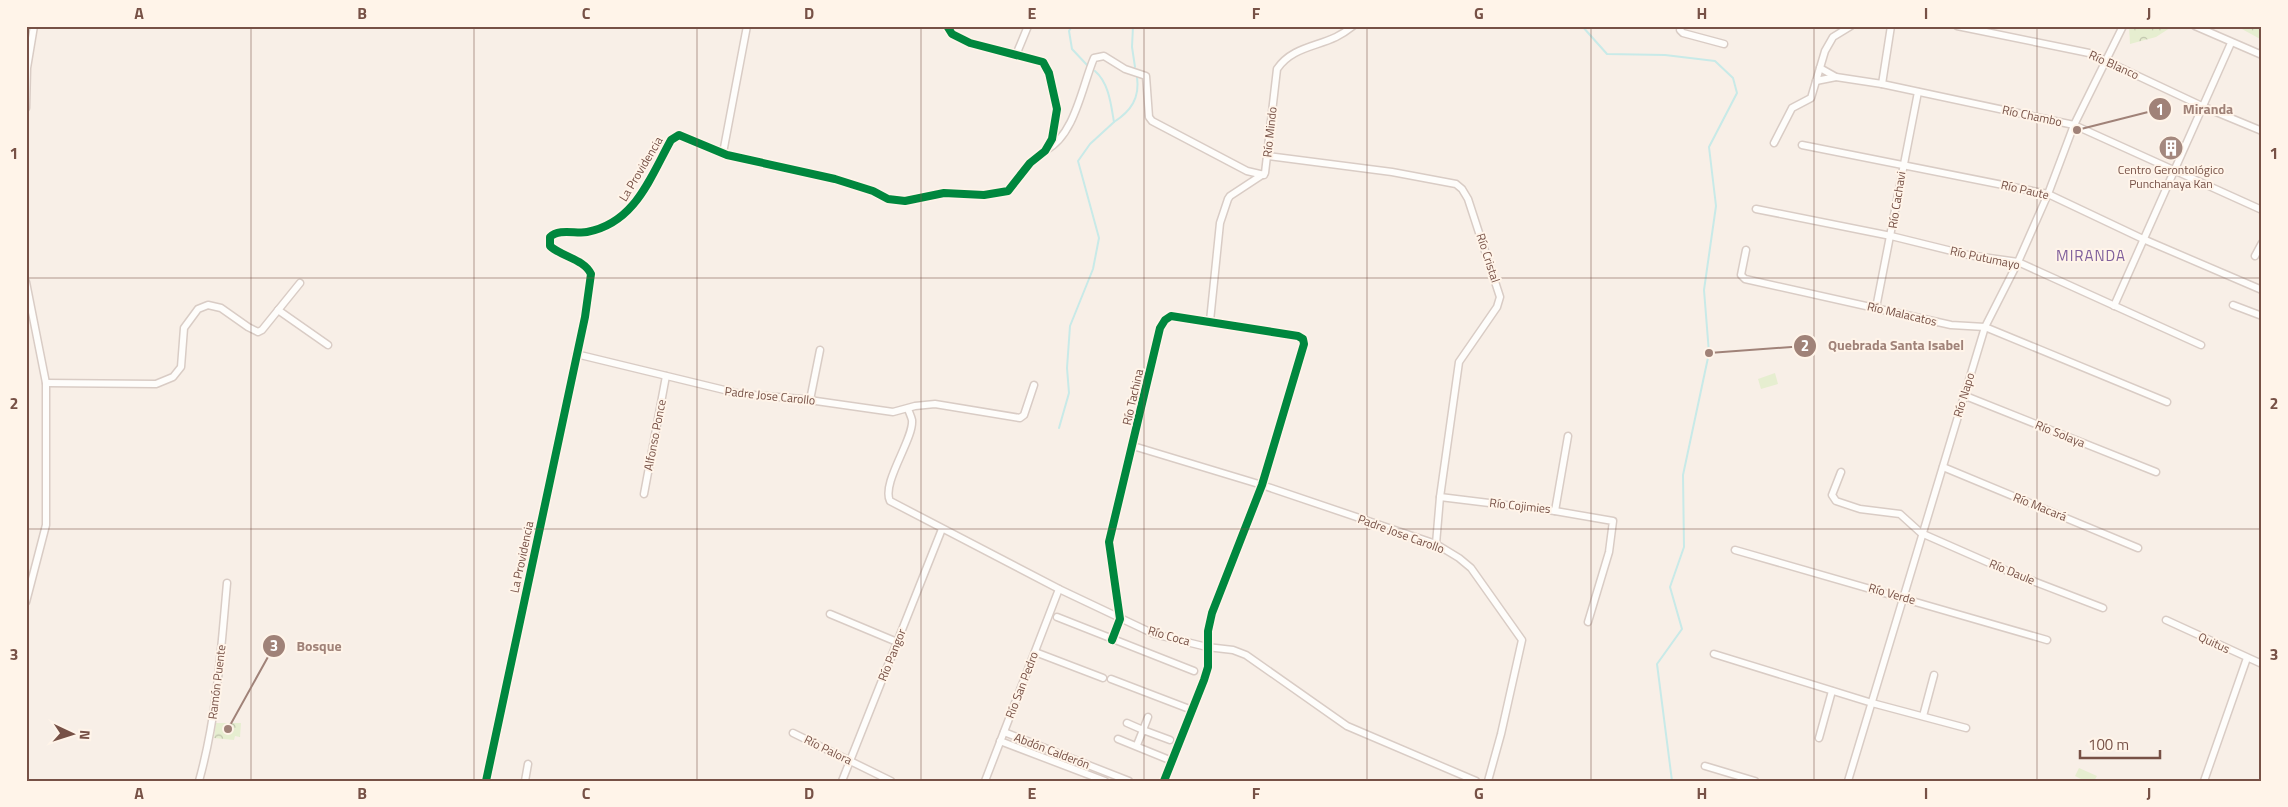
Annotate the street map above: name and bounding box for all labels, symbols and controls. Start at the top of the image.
text: A [134,1,144,25]
text: B [357,1,367,25]
text: C [582,1,591,25]
text: D [804,1,814,25]
text: E [1028,1,1037,25]
text: F [1252,1,1261,25]
text: G [1474,1,1484,25]
text: H [1697,1,1707,25]
text: I [1924,1,1928,25]
text: J [2147,1,2151,25]
street label: Río Blanco [2086,45,2142,84]
callout: Miranda [2147,95,2243,124]
text: 1 [2156,98,2164,121]
text: Miranda [2183,98,2233,119]
street label: Río Chambo [2000,100,2064,131]
street label: Río Mindo [1257,106,1282,158]
street label: La Providencia [614,133,667,205]
building icon: Centro Gerontológico Punchanaya Kan [2158,135,2184,161]
text: 1 [10,141,18,165]
text: 1 [2270,141,2278,165]
place label: Centro Gerontológico Punchanaya Kan [2118,160,2224,193]
street label: Río Cachavi [1883,170,1910,230]
street label: Río Paute [1999,175,2051,204]
street label: Río Cristal [1472,231,1505,285]
street label: Río Putumayo [1948,241,2022,274]
district label: MIRANDA [2056,244,2126,267]
street label: Río Malacatos [1865,296,1939,331]
callout: Quebrada Santa Isabel [1793,331,1974,360]
text: 2 [1801,334,1809,357]
text: Quebrada Santa Isabel [1828,334,1964,355]
street label: Río Tachina [1117,367,1148,427]
street label: Río Napo [1948,370,1979,420]
street label: Padre Jose Carollo [724,381,816,410]
text: 2 [10,391,18,415]
text: 2 [2270,391,2278,415]
street label: Alfonso Ponce [638,398,671,472]
street label: Río Solaya [2032,415,2088,452]
street label: Río Macará [2010,487,2070,526]
street label: Río Cojimies [1489,493,1552,518]
street label: Padre Jose Carollo [1355,509,1447,558]
street label: La Providencia [505,519,538,595]
street label: Río Daule [1986,554,2038,589]
street label: Río Verde [1866,578,1918,609]
street label: Río Coca [1146,620,1192,651]
street label: Río Pangor [872,626,911,684]
street label: Quitus [2195,627,2234,658]
callout: Bosque [262,632,352,661]
text: 3 [270,634,278,657]
text: Bosque [296,635,342,656]
text: 3 [10,642,18,666]
text: 3 [2270,642,2278,666]
street label: Ramón Puente [202,644,231,720]
street label: Río San Pedro [1000,649,1043,721]
north arrow [48,710,98,760]
street label: Abdón Calderón [1012,727,1093,774]
scale bar [2080,727,2160,759]
text: N [75,729,96,741]
street label: Río Palora [801,730,855,769]
text: 100 m [2088,733,2129,756]
text: A [134,781,144,805]
text: B [357,781,367,805]
text: C [582,781,591,805]
text: D [804,781,814,805]
text: E [1028,781,1037,805]
text: F [1252,781,1261,805]
text: G [1474,781,1484,805]
text: H [1697,781,1707,805]
text: I [1924,781,1928,805]
text: J [2147,781,2151,805]

